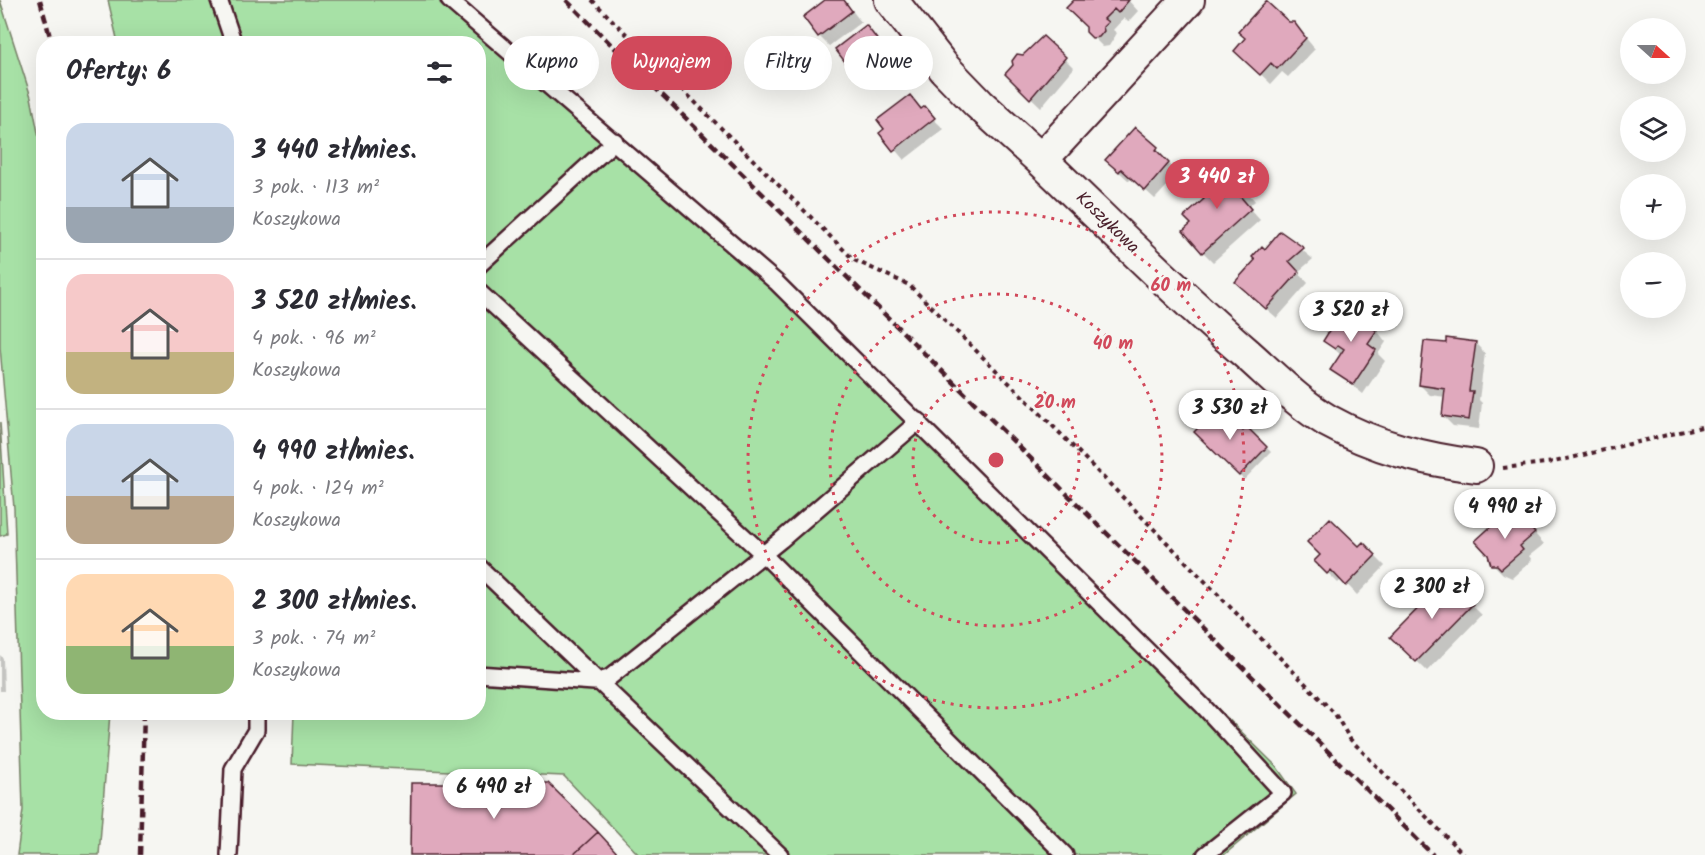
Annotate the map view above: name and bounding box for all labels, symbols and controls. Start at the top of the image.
north arrow [1620,18,1686,84]
map controls [1620,18,1686,318]
chip: Kupno [504,36,599,90]
chip: Wynajem [611,36,732,90]
chip: Filtry [744,36,832,90]
chip: Nowe [844,36,933,90]
text: Oferty: 6 [66,51,171,93]
icon: filters [423,56,456,89]
button: layers [1620,96,1686,162]
text: 3 440 zł/mies. [252,130,417,172]
icon: home [114,147,186,219]
pin: 3 440 zł [1155,159,1279,210]
text: 3 440 zł [1179,162,1255,194]
text: 3 pok. · 113 m² [252,172,379,204]
button: + [1620,174,1686,240]
street label: Koszykowa [1068,185,1146,261]
text: Koszykowa [252,204,341,236]
button: − [1620,252,1686,318]
text: 60 m [1151,272,1192,301]
text: 3 520 zł/mies. [252,281,417,323]
pin: 3 520 zł [1289,292,1413,343]
text: 3 520 zł [1313,295,1389,327]
icon: home [114,298,186,370]
text: 4 pok. · 96 m² [252,323,376,355]
text: 40 m [1093,330,1134,359]
text: Koszykowa [252,355,341,387]
text: 20 m [1034,389,1076,418]
pin: 3 530 zł [1168,390,1292,441]
text: 3 530 zł [1193,393,1267,425]
text: 4 990 zł/mies. [252,431,415,473]
icon: home [114,448,186,520]
centre of rings [986,450,1006,470]
text: 4 pok. · 124 m² [252,473,384,505]
pin: 4 990 zł [1443,489,1567,540]
text: 4 990 zł [1468,492,1542,524]
text: Koszykowa [252,505,341,537]
pin: 2 300 zł [1370,569,1494,620]
text: 2 300 zł [1394,572,1470,604]
text: 2 300 zł/mies. [252,581,417,623]
icon: home [114,598,186,670]
text: 3 pok. · 74 m² [252,623,375,655]
text: Koszykowa [252,655,341,687]
pin: 6 490 zł [432,769,556,820]
text: 6 490 zł [457,772,531,804]

